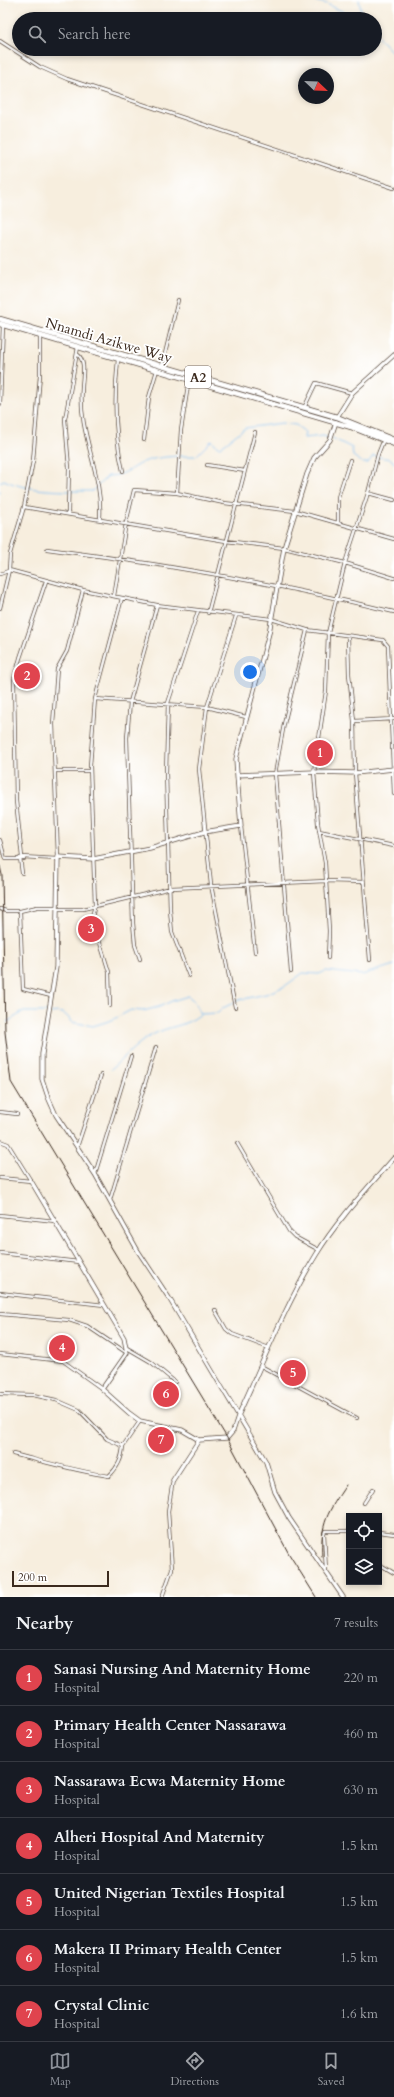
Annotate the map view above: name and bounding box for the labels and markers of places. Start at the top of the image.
pin: 2 [14,661,40,691]
pin: 1 [307,738,333,768]
pin: 3 [78,914,104,944]
pin: 4 [49,1333,75,1363]
pin: 5 [280,1358,306,1388]
pin: 6 [153,1379,179,1409]
pin: 7 [148,1425,174,1455]

